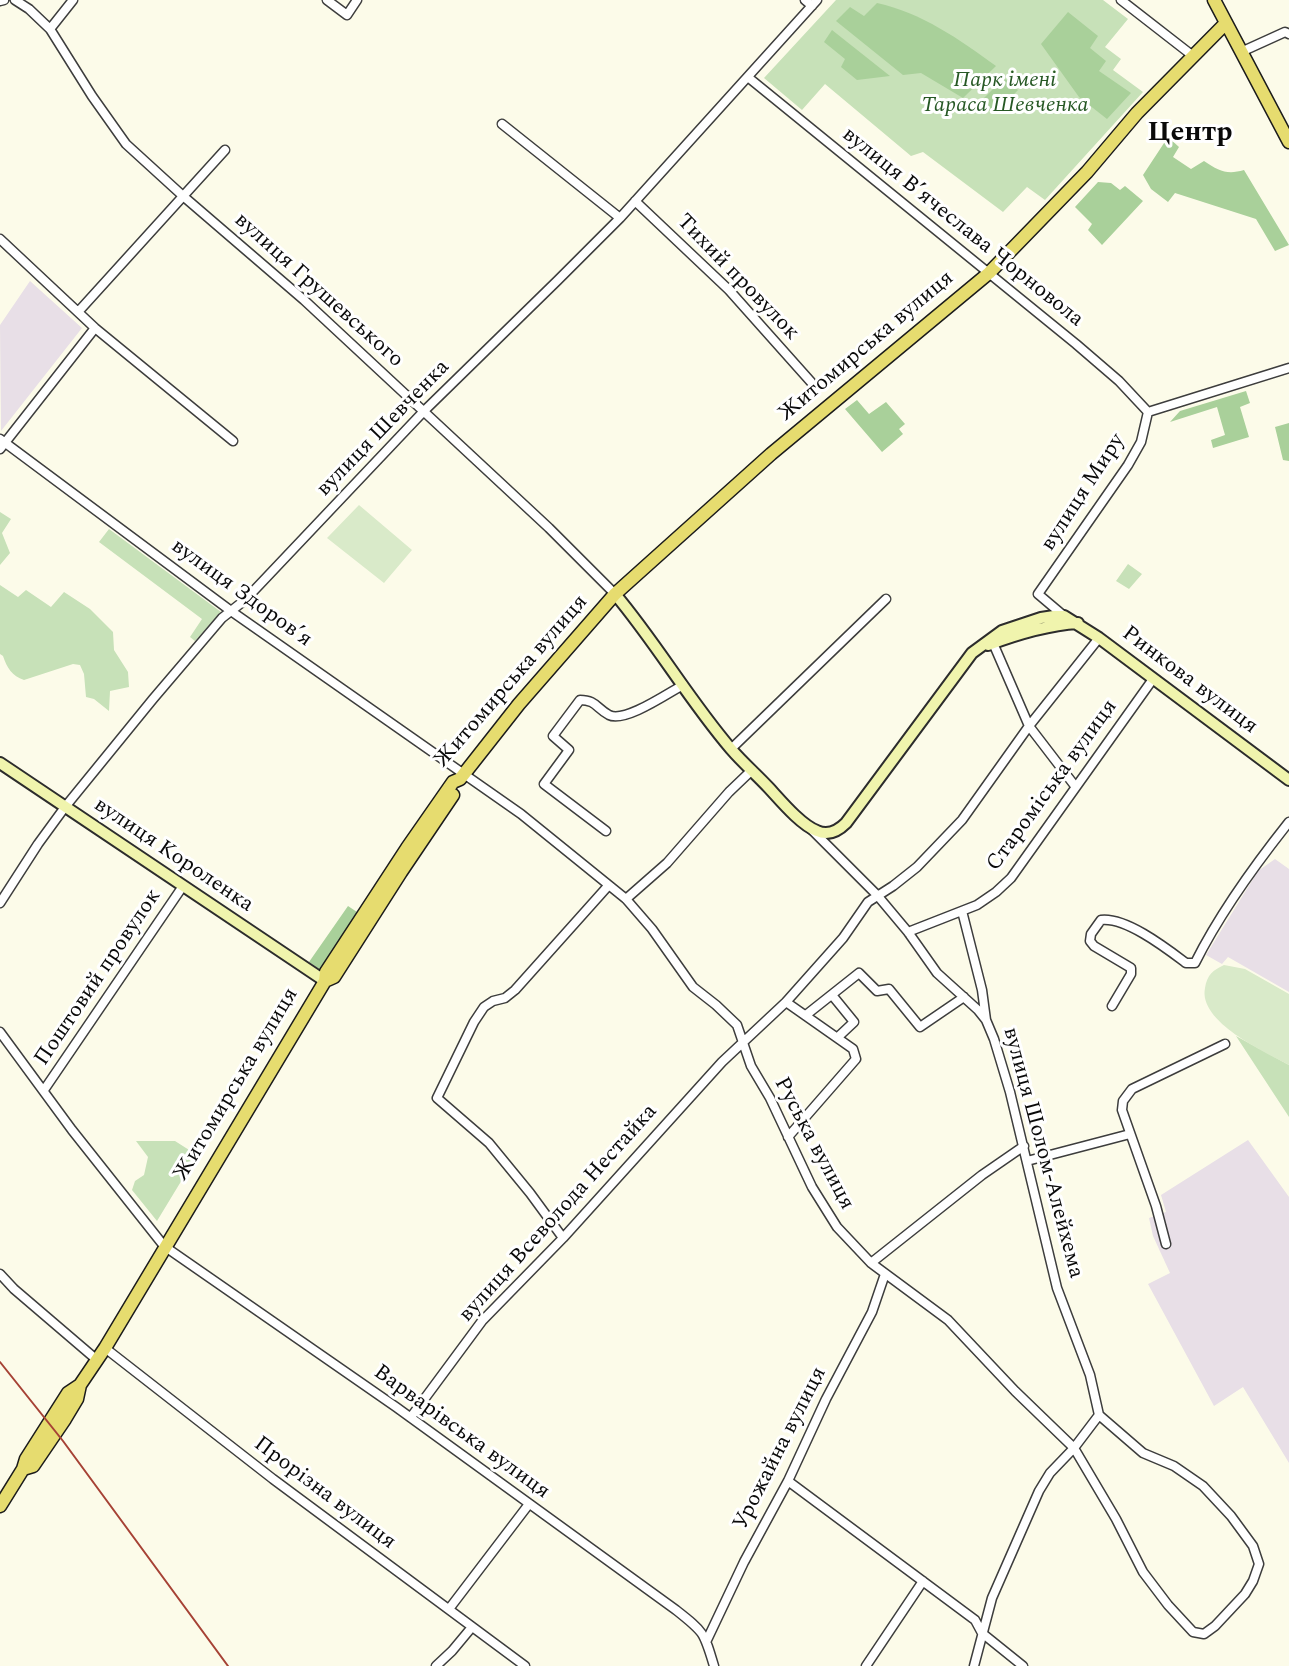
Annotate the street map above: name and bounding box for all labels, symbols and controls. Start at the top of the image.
park label: Парк імені Тараса Шевченка [922,69,1088,120]
district label: Центр [1147,118,1233,152]
street label: вулиця Вʼячеслава Чорновола [836,122,1088,334]
street label: вулиця Грушевського [228,208,408,374]
street label: Тихий провулок [670,209,804,347]
street label: Житомирська вулиця [774,266,960,428]
street label: вулиця Шевченка [312,355,456,503]
street label: вулиця Миру [1036,429,1132,557]
street label: вулиця Здоровʼя [165,534,317,654]
street label: Житомирська вулиця [430,590,594,774]
street label: Ринкова вулиця [1116,621,1262,741]
street label: Староміська вулиця [982,695,1124,877]
street label: вулиця Короленка [88,793,258,919]
street label: Поштовий провулок [30,885,168,1071]
street label: Житомирська вулиця [169,984,305,1186]
street label: вулиця Шолом-Алейхема [996,1025,1088,1281]
street label: Руська вулиця [767,1073,859,1215]
street label: вулиця Всеволода Нестайка [454,1100,664,1328]
street label: Варварівська вулиця [368,1360,554,1506]
street label: Урожайна вулиця [729,1363,833,1535]
street label: Прорізна вулиця [248,1432,400,1556]

